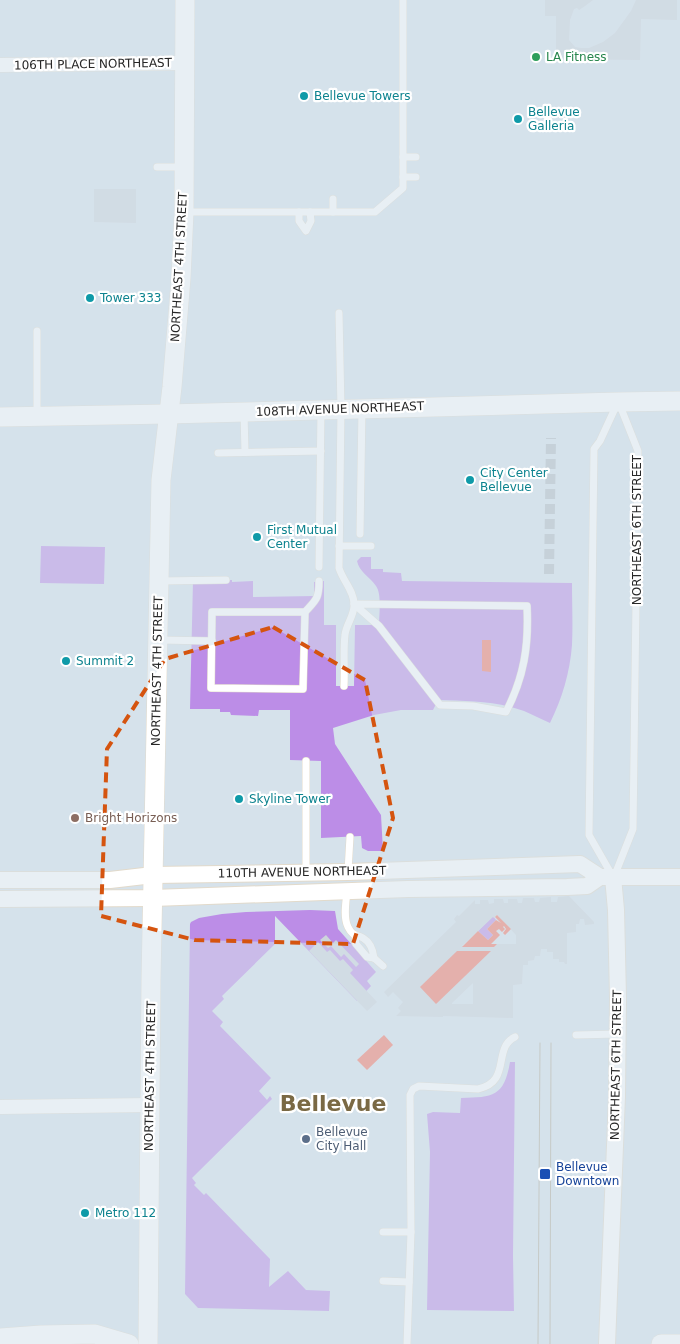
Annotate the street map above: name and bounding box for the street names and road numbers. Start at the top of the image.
street label: 106TH PLACE NORTHEAST [14,56,173,72]
street label: NORTHEAST 4TH STREET [168,191,190,342]
street label: 108TH AVENUE NORTHEAST [256,399,425,419]
street label: NORTHEAST 6TH STREET [630,454,644,605]
street label: NORTHEAST 4TH STREET [149,595,165,746]
street label: 110TH AVENUE NORTHEAST [218,864,387,880]
street label: NORTHEAST 6TH STREET [608,989,624,1140]
street label: NORTHEAST 4TH STREET [142,1000,158,1151]

